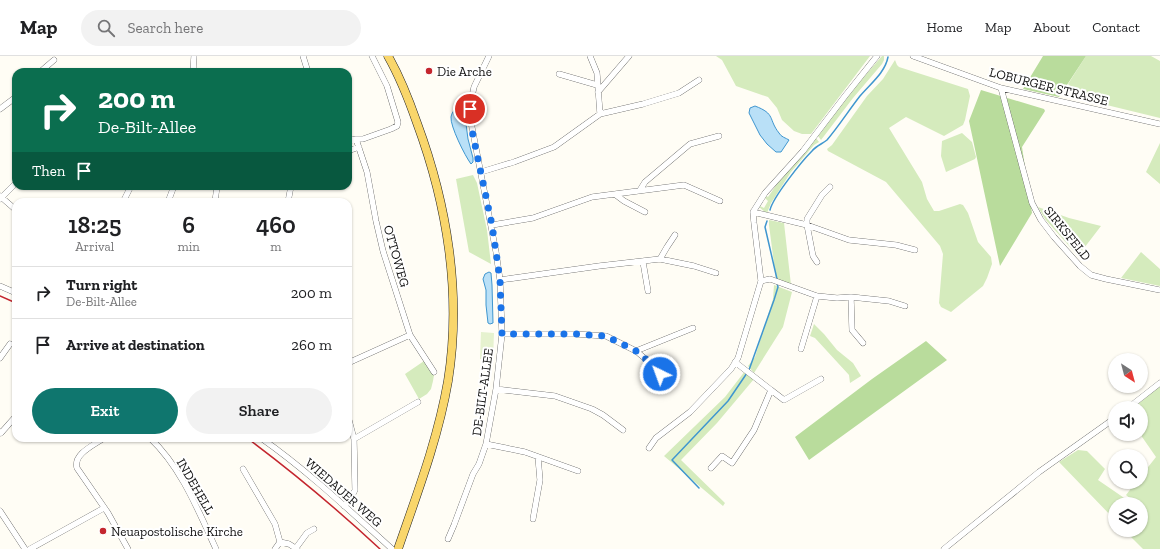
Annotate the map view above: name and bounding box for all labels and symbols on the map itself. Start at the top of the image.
place label: Die Arche [437,64,492,79]
street label: LOBURGER STRASSE [988,64,1110,109]
marker: Die Arche [424,66,434,76]
pin [453,92,487,126]
street label: SIRKSFELD [1041,203,1094,264]
street label: OTTOWEG [381,224,412,289]
street label: DE-BILT-ALLEE [469,347,496,437]
position arrow [639,353,681,395]
north arrow [1108,353,1148,393]
street label: WIEDAUER WEG [302,455,385,530]
street label: INDEHELL [174,456,218,517]
place label: Neuapostolische Kirche [111,524,243,539]
marker: Neuapostolische Kirche [98,526,108,536]

